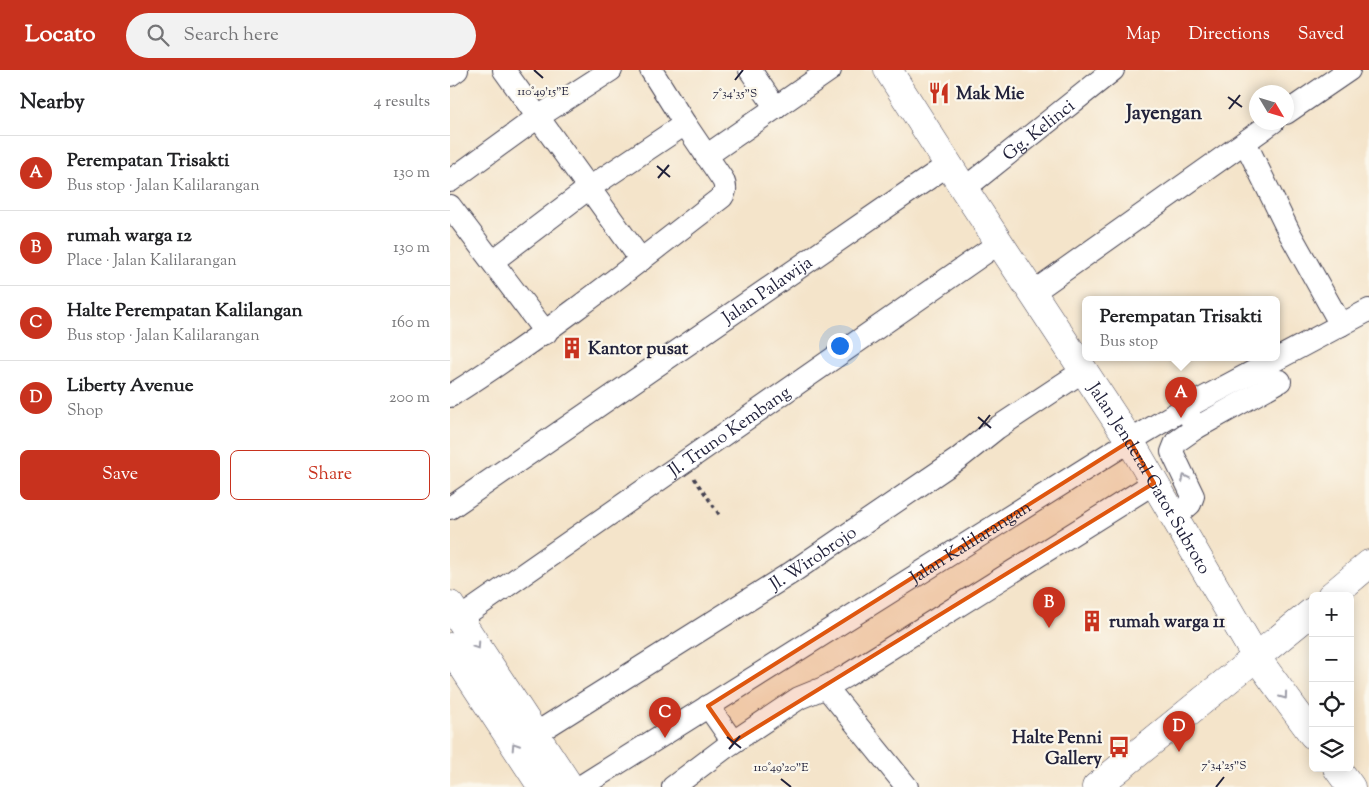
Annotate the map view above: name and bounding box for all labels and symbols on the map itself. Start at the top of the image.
restaurant icon: Mak Mie [926,80,952,106]
place label: Mak Mie [956,82,1025,108]
text: 110°49'15"E [517,83,570,101]
text: 7°34'35"S [713,85,757,103]
north arrow [1249,85,1294,130]
street label: Gg. Kelinci [998,94,1081,168]
district label: Jayengan [1124,100,1202,129]
street label: Jalan Palawija [717,251,819,332]
your location [827,333,853,359]
building icon: Kantor pusat [559,335,585,361]
place label: Kantor pusat [588,337,689,363]
street label: Jalan Jenderal Gatot Subroto [1080,377,1216,580]
pin: A [1165,377,1197,418]
street label: Jl. Truno Kembang [663,381,797,485]
one-way arrow [1180,474,1191,483]
street label: Jalan Kalilarangan [905,495,1037,592]
street label: Jl. Wirobrojo [764,521,863,599]
pin: B [1033,587,1065,628]
building icon: rumah warga 11 [1079,608,1105,634]
place label: rumah warga 11 [1109,610,1226,636]
one-way arrow [471,640,480,650]
one-way arrow [1279,690,1287,699]
pin: C [649,697,681,738]
pin: D [1163,711,1195,752]
place label: Halte Penni Gallery [1012,726,1103,773]
bus stop icon: Halte Penni Gallery [1106,734,1132,760]
one-way arrow [512,743,521,752]
text: 7°34'25"S [1202,757,1246,775]
text: 110°49'20"E [754,759,809,777]

